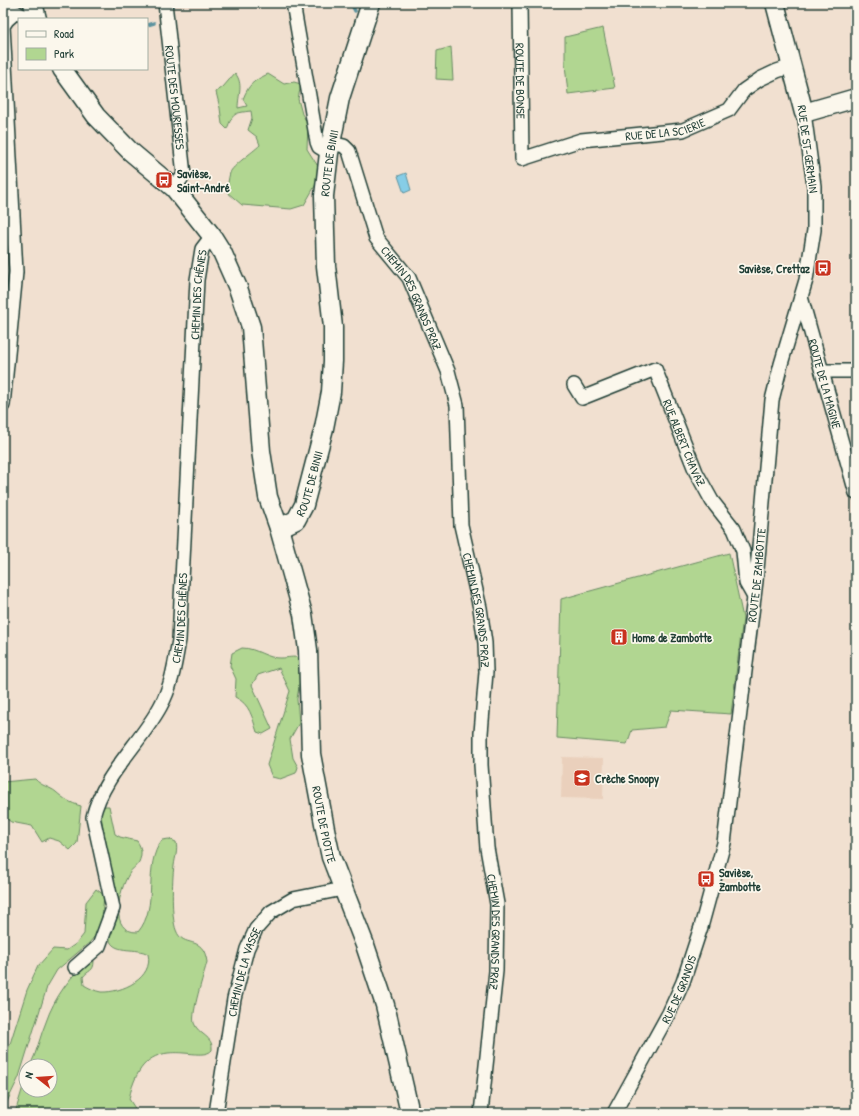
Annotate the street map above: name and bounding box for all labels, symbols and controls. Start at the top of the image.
legend [18,18,148,70]
text: Road [54,25,74,42]
street label: ROUTE DE BONSE [512,43,530,120]
street label: ROUTE DES MOURESSES [161,44,190,151]
text: Park [54,45,74,62]
street label: RUE DE ST-GERMAIN [793,104,823,194]
street label: RUE DE LA SCIERIE [625,113,708,144]
street label: ROUTE DE BINII [316,128,342,197]
place label: Savièse, Saint-André [177,165,230,196]
bus stop icon: Savièse, Saint-André [154,170,174,190]
street label: CHEMIN DES GRANDS PRAZ [377,242,447,352]
street label: CHEMIN DES CHÊNES [186,248,210,340]
bus stop icon: Savièse, Crettaz [813,258,833,278]
place label: Savièse, Crettaz [739,260,811,277]
street label: ROUTE DE LA MAGINE [805,337,846,431]
street label: RUE ALBERT CHAVAZ [659,396,710,489]
street label: ROUTE DE BINII [291,449,326,519]
street label: ROUTE DE ZAMBOTTE [743,526,769,623]
street label: CHEMIN DES GRANDS PRAZ [459,551,494,668]
street label: CHEMIN DES CHÊNES [167,572,191,665]
building icon: Home de Zambotte [609,627,629,647]
place label: Home de Zambotte [632,629,712,646]
school or university icon: Crèche Snoopy [572,768,592,788]
place label: Crèche Snoopy [595,770,659,788]
street label: ROUTE DE PIOTTE [309,784,341,866]
place label: Savièse, Zambotte [719,864,761,895]
bus stop icon: Savièse, Zambotte [696,869,716,889]
street label: CHEMIN DES GRANDS PRAZ [483,872,506,991]
street label: CHEMIN DE LA VASSE [223,924,265,1018]
street label: RUE DE GRANOIS [657,952,700,1026]
north arrow [18,1058,58,1098]
text: N [21,1070,36,1080]

